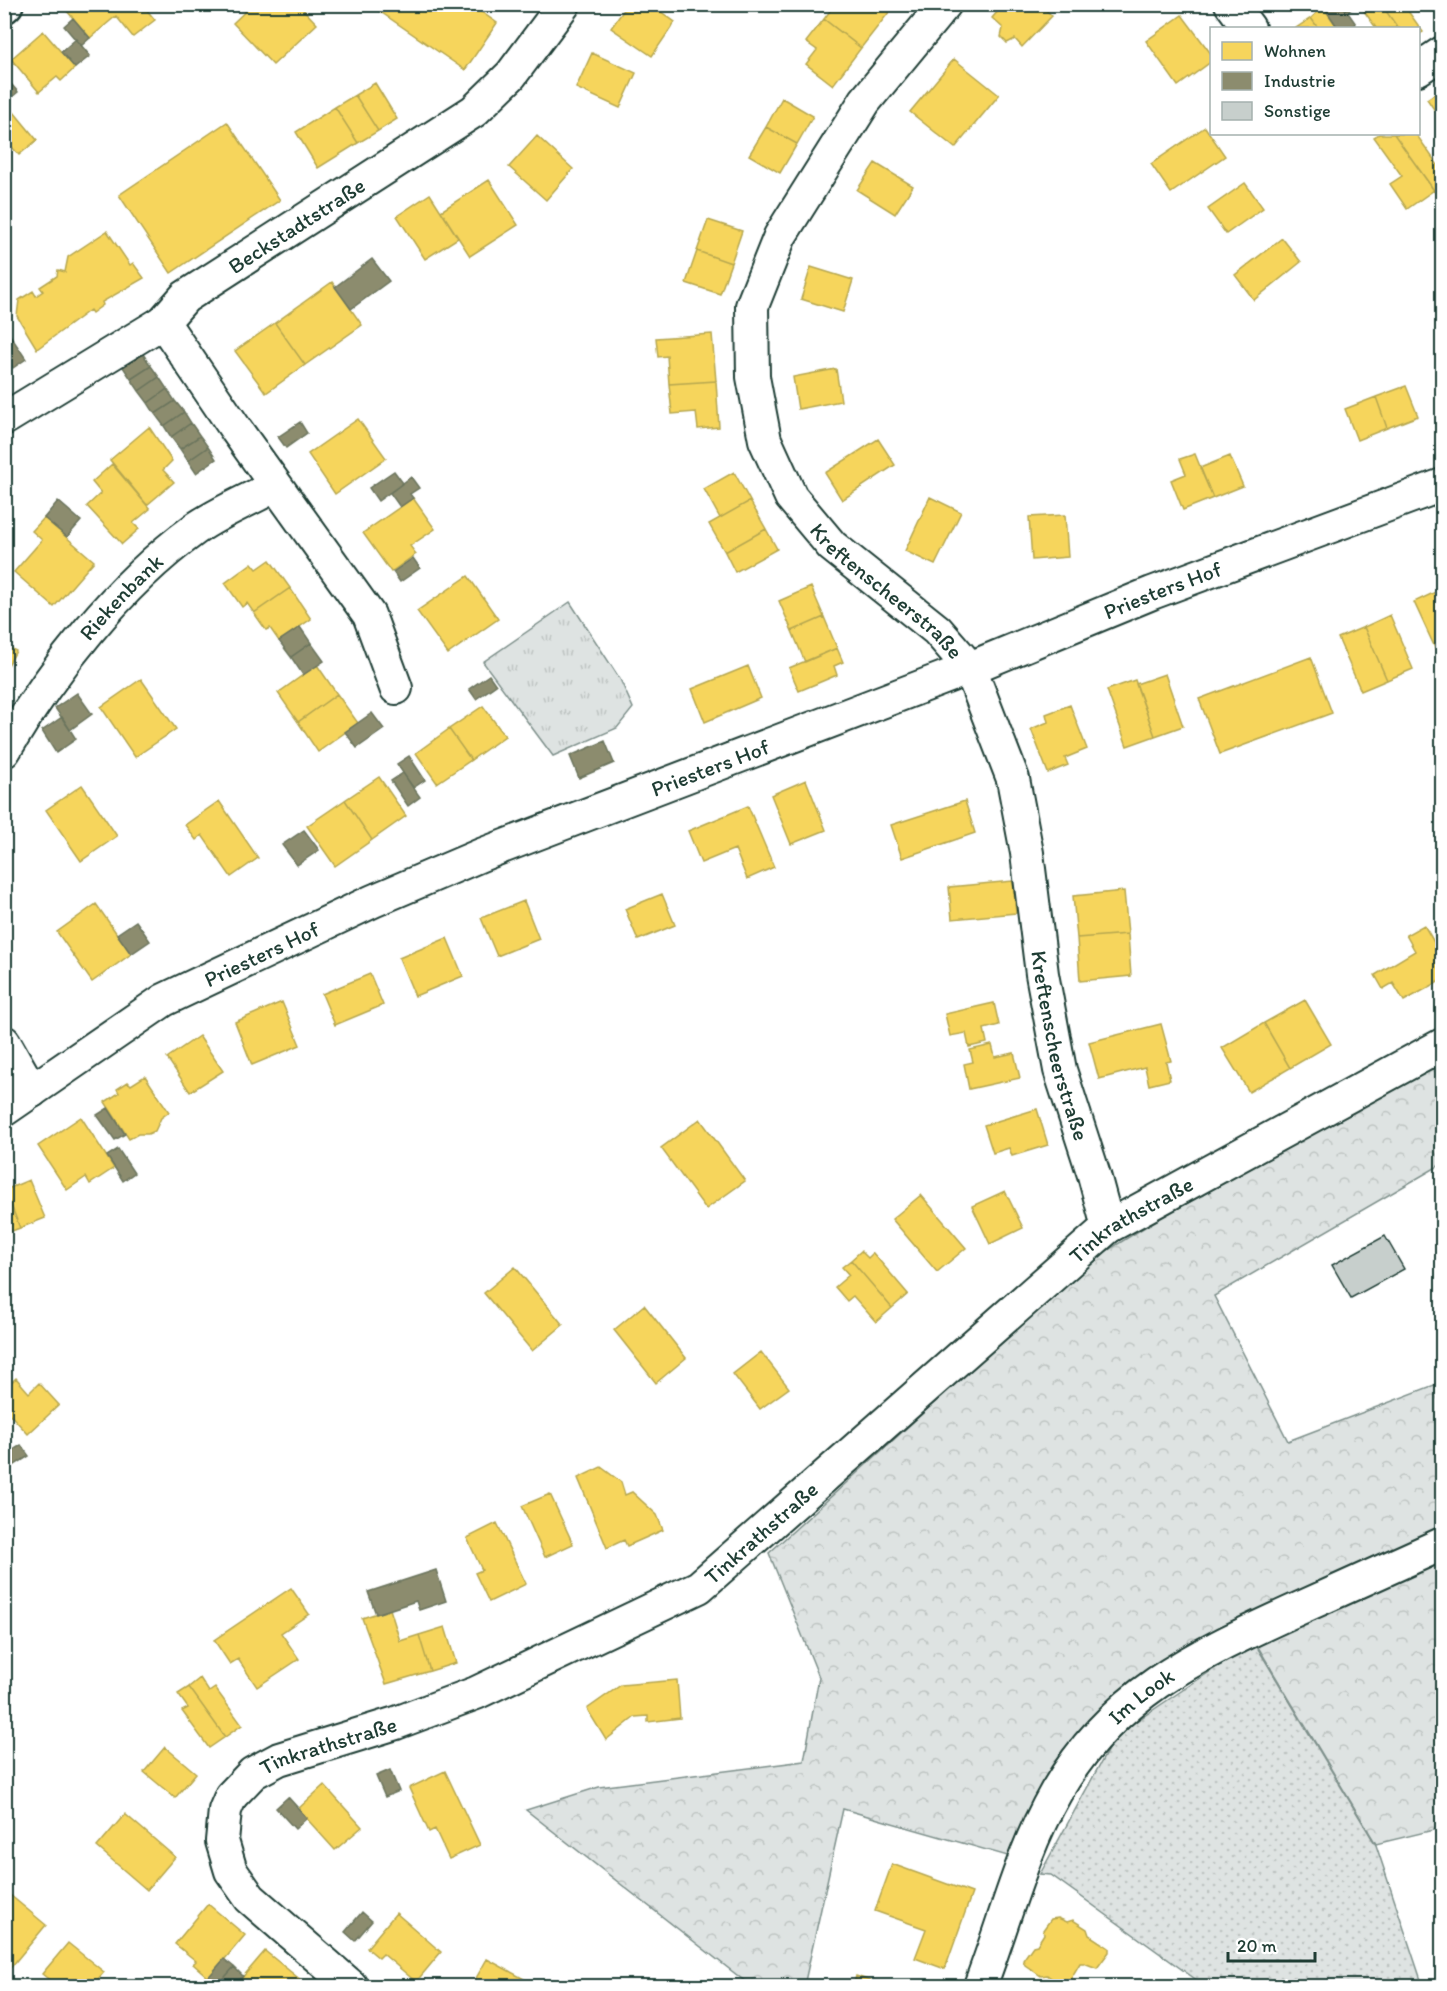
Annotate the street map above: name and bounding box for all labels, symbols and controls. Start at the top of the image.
legend [1210,27,1420,135]
text: Wohnen [1264,40,1326,62]
text: Industrie [1264,70,1335,92]
text: Sonstige [1264,100,1331,122]
street label: Beckstadtstraße [223,172,370,280]
street label: Kreftenscheerstraße [804,517,969,664]
street label: Riekenbank [73,548,169,646]
street label: Priesters Hof [1100,555,1226,626]
street label: Priesters Hof [647,733,774,803]
street label: Priesters Hof [200,915,324,993]
street label: Kreftenscheerstraße [1025,949,1095,1144]
street label: Tinkrathstraße [1063,1170,1198,1269]
street label: Tinkrathstraße [699,1476,823,1590]
street label: Im Look [1102,1662,1179,1730]
street label: Tinkrathstraße [255,1711,400,1781]
scale bar [1228,1925,1315,1963]
text: 20 m [1237,1935,1277,1957]

